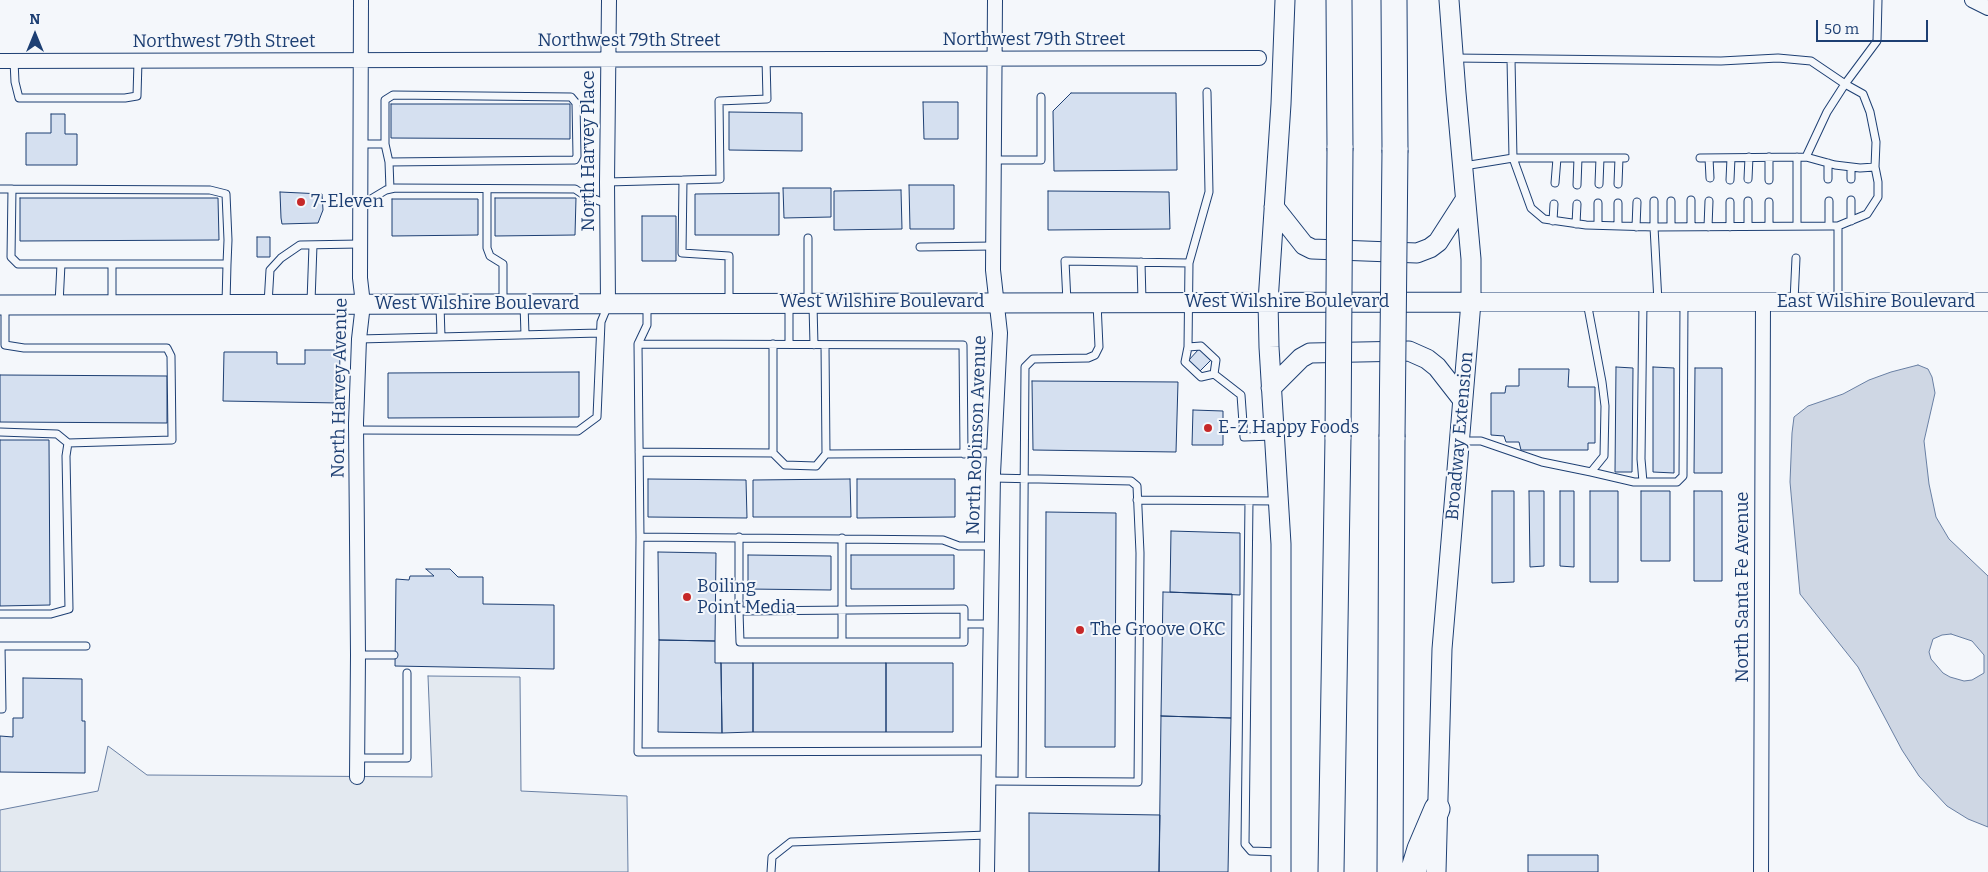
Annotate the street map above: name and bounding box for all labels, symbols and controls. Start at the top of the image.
north arrow [10,10,60,60]
scale bar [1818,10,1930,42]
text: N [30,11,40,28]
text: 50 m [1824,20,1859,38]
street label: Northwest 79th Street [942,29,1126,51]
street label: Northwest 79th Street [537,30,721,52]
street label: Northwest 79th Street [132,31,316,53]
street label: North Harvey Place [578,70,600,232]
place label: 7-Eleven [311,191,384,213]
marker: 7-Eleven [295,196,307,208]
street label: West Wilshire Boulevard [780,291,984,313]
street label: West Wilshire Boulevard [1185,291,1389,313]
street label: East Wilshire Boulevard [1777,291,1975,313]
street label: West Wilshire Boulevard [375,293,579,315]
street label: North Harvey Avenue [328,298,352,478]
street label: North Robinson Avenue [963,335,991,535]
street label: Broadway Extension [1442,351,1478,521]
place label: E-Z Happy Foods [1218,417,1359,439]
marker: E-Z Happy Foods [1202,422,1214,434]
street label: North Santa Fe Avenue [1732,492,1754,682]
place label: Boiling Point Media [697,576,796,618]
marker: Boiling Point Media [681,591,693,603]
place label: The Groove OKC [1090,619,1226,641]
marker: The Groove OKC [1074,624,1086,636]

